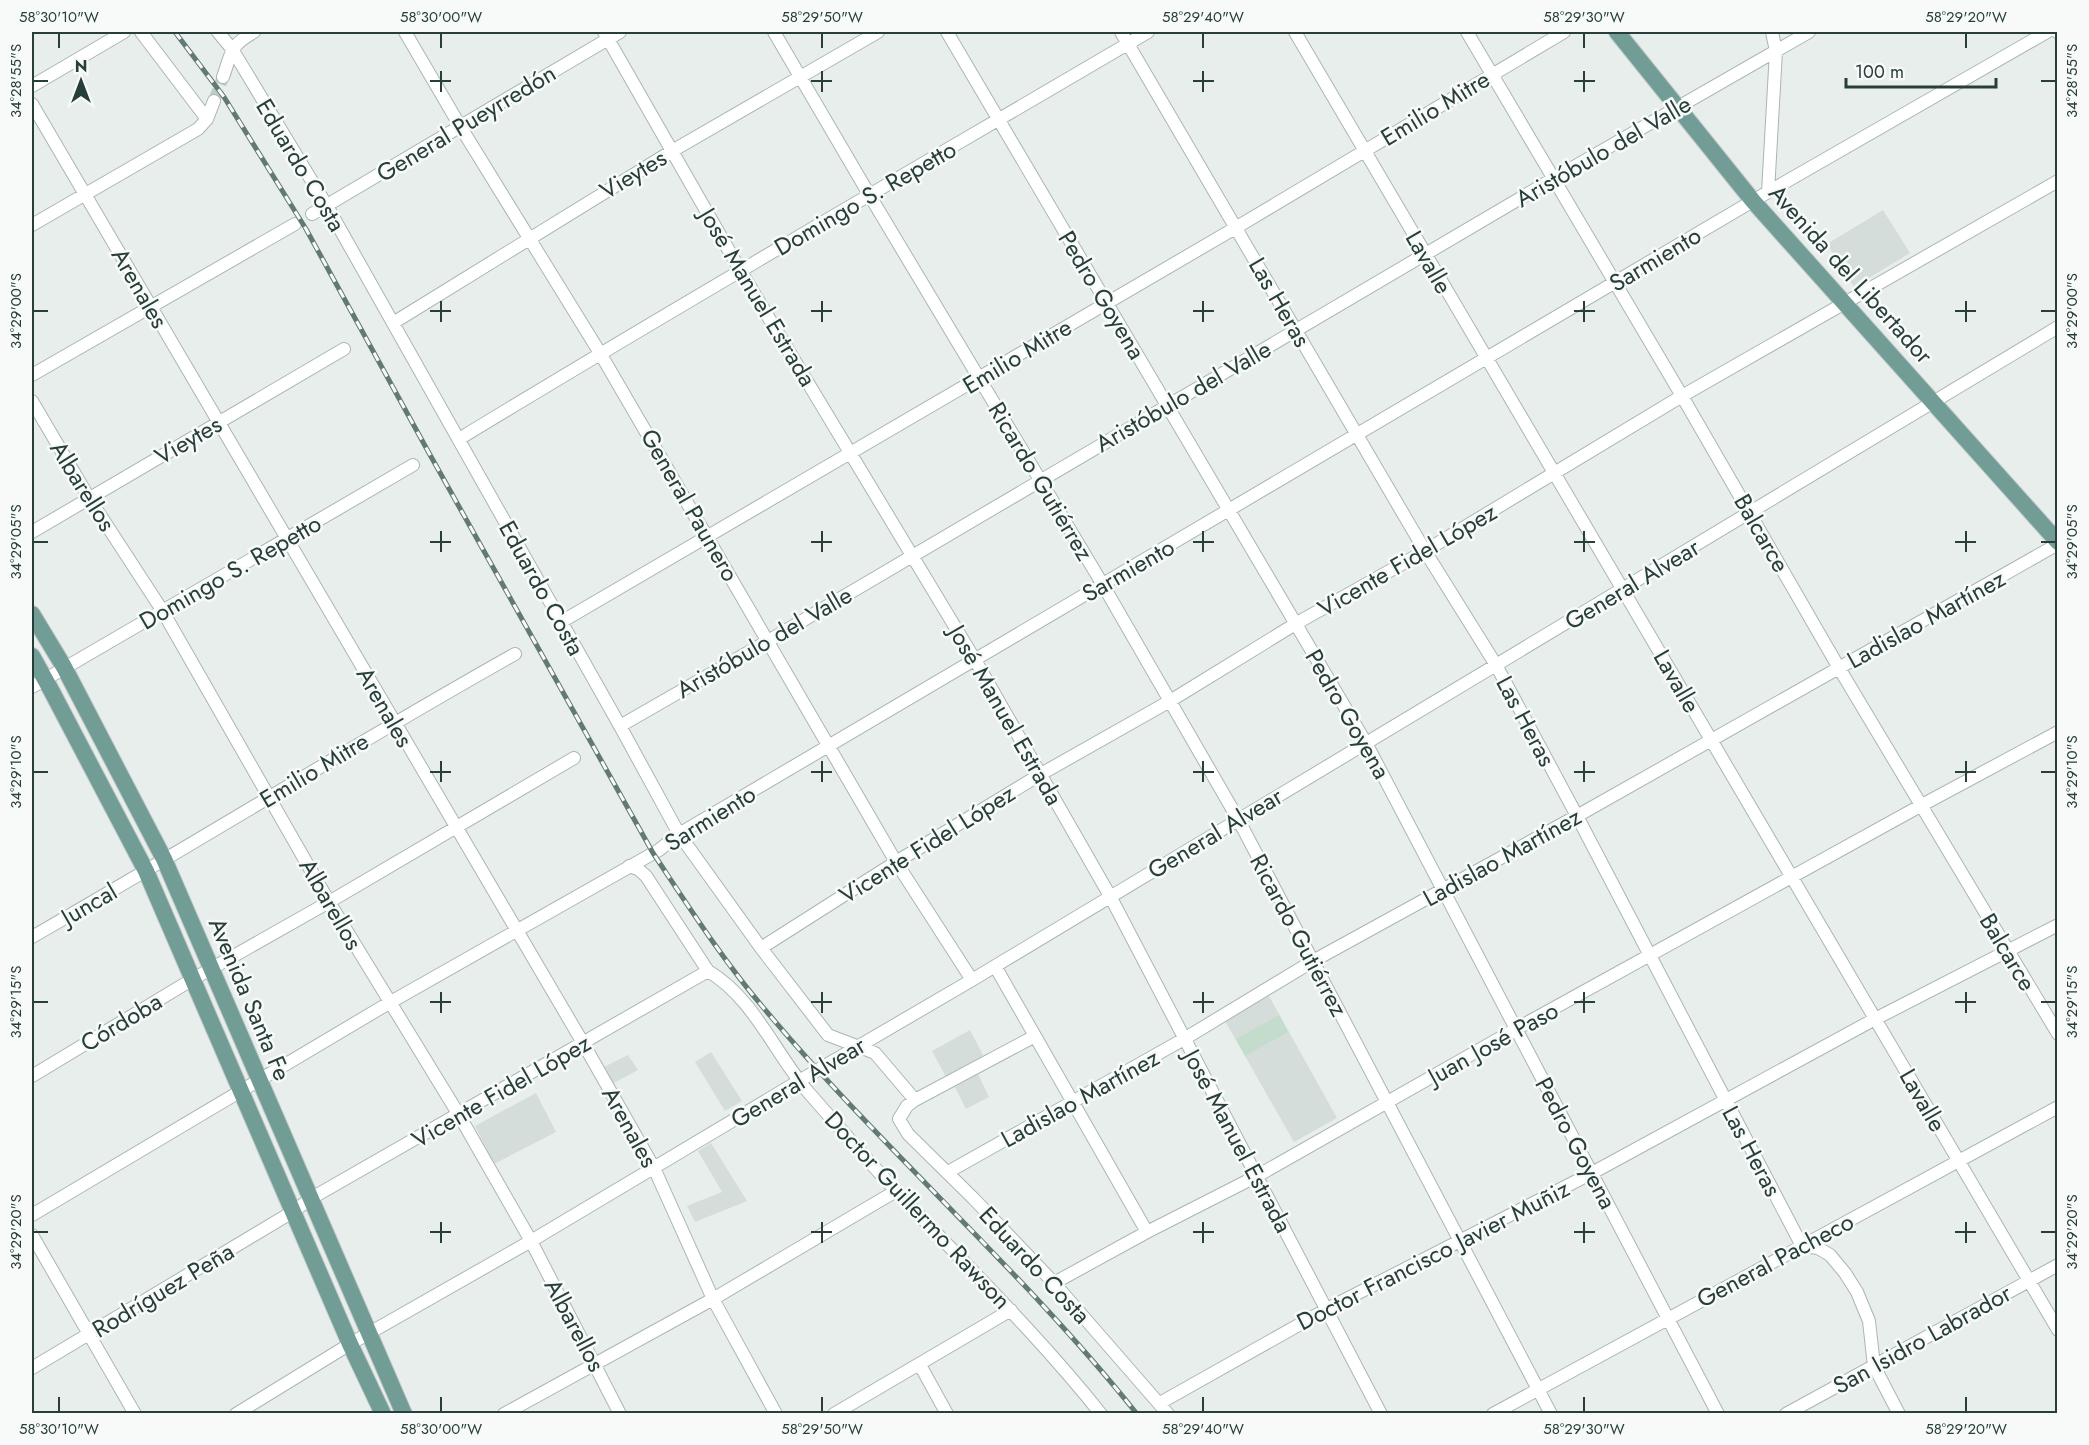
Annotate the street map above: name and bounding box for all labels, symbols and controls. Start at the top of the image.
text: 58°30'10"W [19,6,99,28]
text: 58°30'00"W [400,6,482,28]
text: 58°29'50"W [781,6,863,28]
text: 58°29'40"W [1162,6,1244,28]
text: 58°29'30"W [1543,6,1625,28]
text: 58°29'20"W [1925,6,2007,28]
text: 34°28'55"S [5,44,27,118]
text: 34°28'55"S [2061,44,2083,118]
north arrow [51,51,111,111]
scale bar [1846,51,1996,89]
text: N [75,55,87,78]
street label: General Pueyrredón [370,55,562,191]
text: 100 m [1855,59,1904,85]
street label: Emilio Mitre [1374,62,1496,154]
street label: Aristóbulo del Valle [1508,86,1698,216]
street label: Eduardo Costa [247,92,355,238]
street label: Domingo S. Repetto [767,132,963,264]
street label: Vieytes [593,140,673,208]
street label: Avenida del Libertador [1761,177,1942,372]
street label: José Manuel Estrada [689,198,825,393]
street label: Sarmiento [1602,218,1708,300]
street label: Pedro Goyena [1050,224,1154,366]
street label: Lavalle [1397,224,1461,300]
street label: Arenales [103,241,177,335]
street label: Las Heras [1240,251,1320,353]
text: 34°29'00"S [5,273,27,349]
text: 34°29'00"S [2061,273,2083,349]
street label: Emilio Mitre [956,310,1078,402]
street label: Aristóbulo del Valle [1088,331,1278,461]
street label: Ricardo Gutiérrez [980,395,1102,567]
street label: Vieytes [148,407,228,473]
street label: General Paunero [632,422,748,588]
street label: Albarellos [41,434,125,538]
street label: Balcarce [1726,487,1798,579]
street label: Vicente Fidel López [1311,494,1503,626]
text: 34°29'05"S [5,504,27,580]
text: 34°29'05"S [2061,504,2083,580]
street label: Domingo S. Repetto [132,506,328,638]
street label: Eduardo Costa [490,514,594,662]
street label: Sarmiento [1075,529,1181,611]
street label: General Alvear [1558,529,1707,638]
street label: Ladislao Martínez [1840,561,2012,677]
street label: Aristóbulo del Valle [669,577,859,707]
street label: José Manuel Estrada [939,616,1072,812]
street label: Pedro Goyena [1297,643,1399,785]
street label: Lavalle [1645,643,1709,719]
street label: Arenales [348,660,422,754]
street label: Las Heras [1488,669,1564,773]
street label: Emilio Mitre [253,724,375,816]
text: 34°29'10"S [5,735,27,809]
text: 34°29'10"S [2061,735,2083,809]
street label: Sarmiento [658,776,762,860]
street label: Vicente Fidel López [832,776,1022,912]
street label: General Alvear [1141,778,1290,887]
street label: Ladislao Martínez [1416,799,1588,915]
street label: Ricardo Gutiérrez [1241,847,1357,1023]
street label: Albarellos [291,852,371,956]
street label: Juncal [52,874,124,936]
street label: Balcarce [1971,906,2045,998]
street label: Avenida Santa Fe [200,912,300,1086]
text: 34°29'15"S [5,966,27,1038]
text: 34°29'15"S [2061,966,2083,1038]
street label: Córdoba [74,984,168,1060]
street label: Juan José Paso [1419,993,1565,1095]
street label: Vicente Fidel López [405,1025,597,1157]
street label: General Alvear [724,1027,873,1136]
street label: Ladislao Martínez [994,1040,1166,1156]
street label: José Manuel Estrada [1173,1041,1301,1239]
street label: Lavalle [1891,1062,1955,1138]
street label: Pedro Goyena [1527,1071,1625,1215]
street label: Arenales [593,1080,667,1174]
street label: Las Heras [1714,1099,1790,1203]
street label: Doctor Guillermo Rawson [817,1103,1019,1317]
street label: Doctor Francisco Javier Muñiz [1291,1171,1575,1339]
text: 34°29'20"S [5,1194,27,1270]
text: 34°29'20"S [2061,1194,2083,1270]
street label: Eduardo Costa [971,1198,1099,1332]
street label: General Pacheco [1690,1204,1860,1316]
street label: Rodríguez Peña [85,1234,241,1346]
street label: Albarellos [536,1272,614,1378]
street label: San Isidro Labrador [1827,1275,2018,1403]
text: 58°30'10"W [19,1418,99,1440]
text: 58°30'00"W [400,1418,482,1440]
text: 58°29'50"W [781,1418,863,1440]
text: 58°29'40"W [1162,1418,1244,1440]
text: 58°29'30"W [1543,1418,1625,1440]
text: 58°29'20"W [1925,1418,2007,1440]

